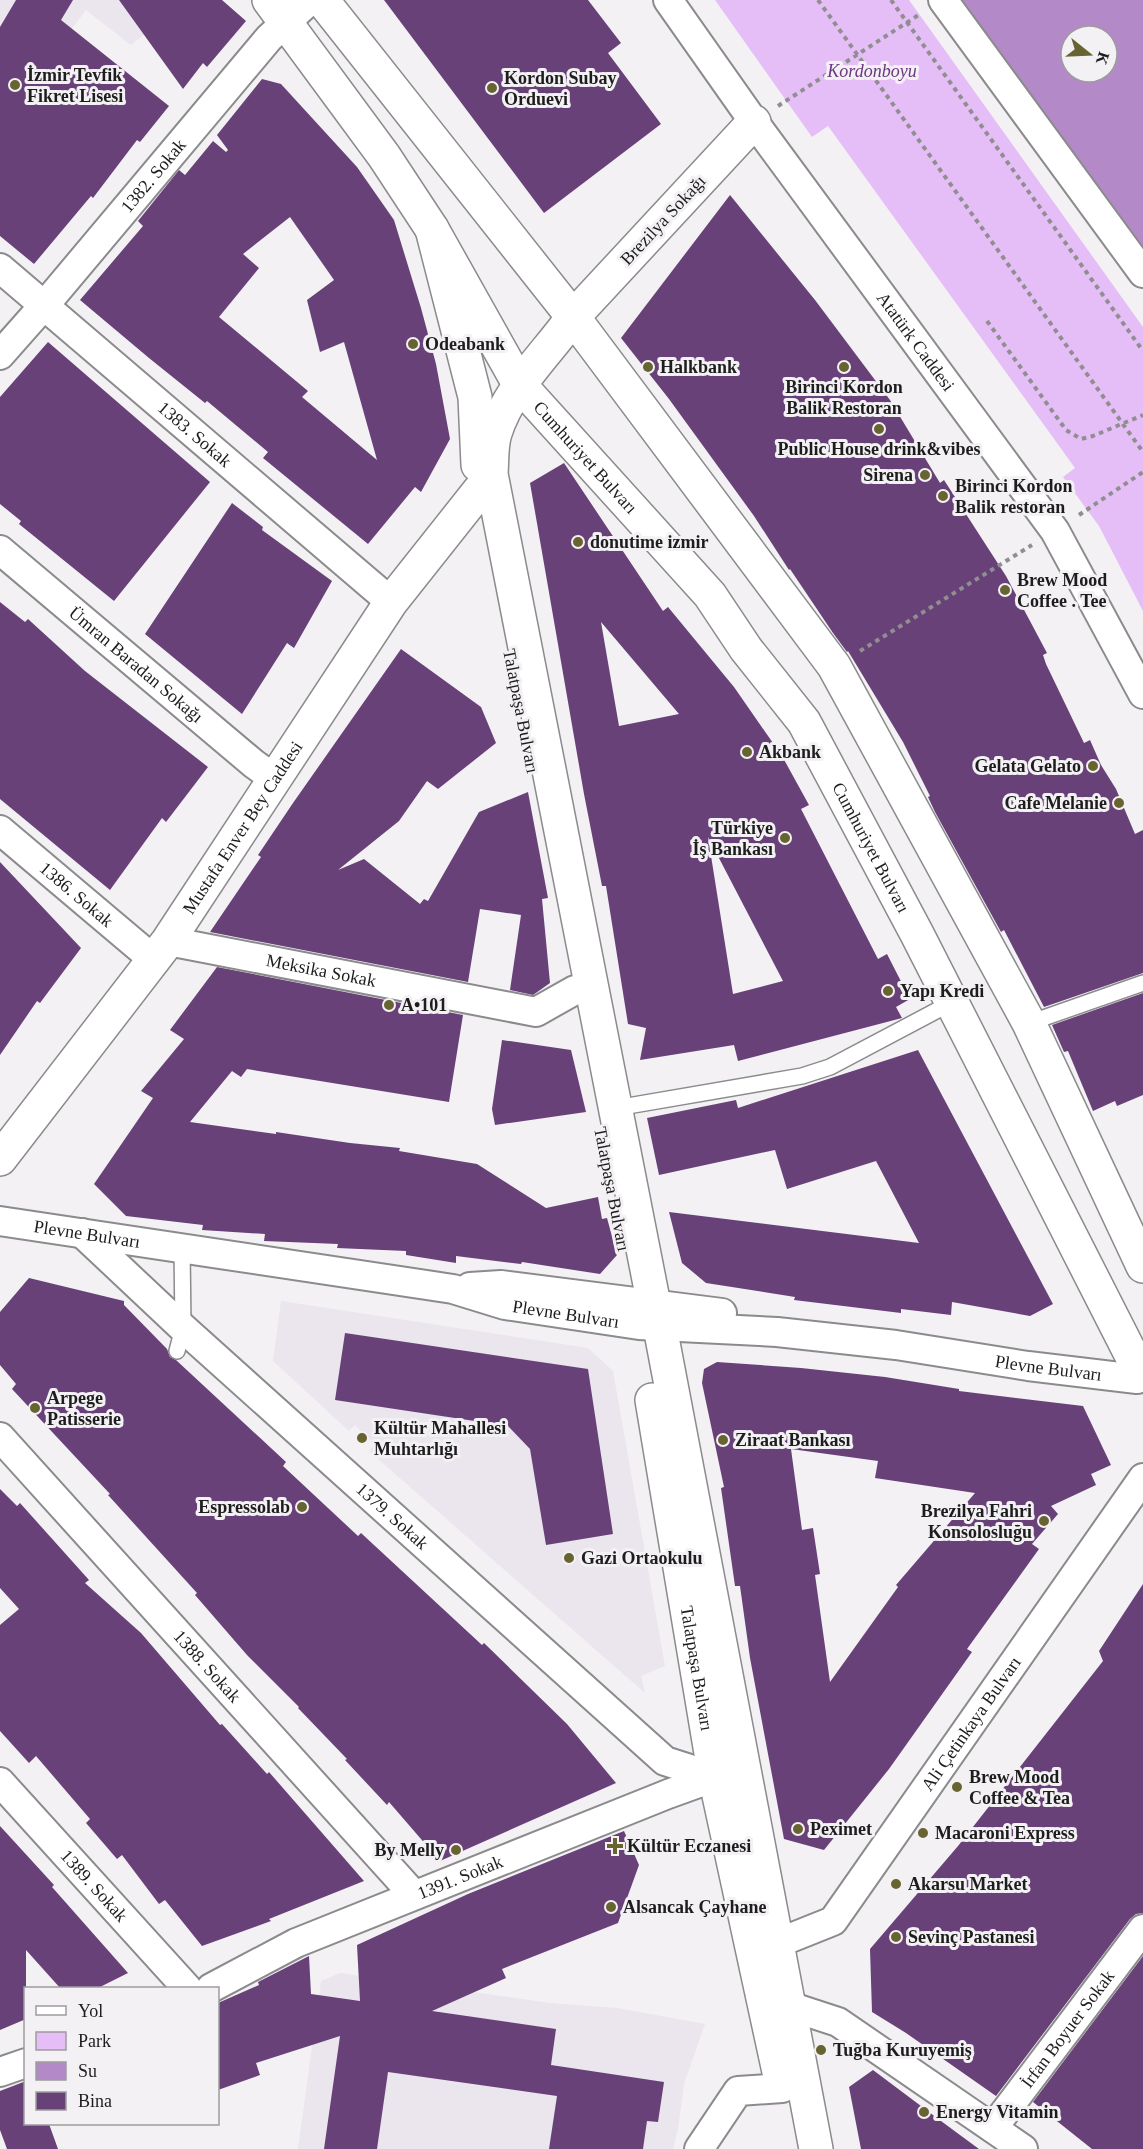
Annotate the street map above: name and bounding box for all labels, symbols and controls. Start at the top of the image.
north arrow [1059,24,1119,84]
text: K [1093,50,1113,68]
park label: Kordonboyu [826,61,917,81]
place label: İzmir Tevfik Fikret Lisesi [27,65,123,106]
place label: Kordon Subay Orduevi [504,68,617,109]
marker: İzmir Tevfik Fikret Lisesi [8,78,22,92]
marker: Kordon Subay Orduevi [485,81,499,95]
street label: 1382. Sokak [117,135,190,217]
street label: Brezilya Sokağı [616,171,710,269]
street label: Atatürk Caddesi [873,288,959,395]
place label: Odeabank [425,334,505,354]
marker: Odeabank [406,337,420,351]
place label: Halkbank [660,357,737,377]
marker: Halkbank [641,360,655,374]
marker: Birinci Kordon Balik Restoran [837,360,851,374]
place label: Birinci Kordon Balik Restoran [785,377,903,418]
street label: 1383. Sokak [154,397,235,471]
street label: Cumhuriyet Bulvarı [530,397,641,518]
marker: Public House drink&vibes [872,422,886,436]
place label: Public House drink&vibes [777,439,981,459]
place label: Sirena [863,465,913,485]
marker: Sirena [918,468,932,482]
place label: Birinci Kordon Balik restoran [955,476,1073,517]
marker: Birinci Kordon Balik restoran [936,489,950,503]
place label: donutime izmir [590,532,709,552]
marker: donutime izmir [571,535,585,549]
place label: Brew Mood Coffee . Tee [1017,570,1107,611]
marker: Brew Mood Coffee . Tee [998,583,1012,597]
street label: Ümran Baradan Sokağı [65,603,207,727]
street label: Talatpaşa Bulvarı [499,647,543,775]
street label: Mustafa Enver Bey Caddesi [179,737,307,918]
place label: Akbank [759,742,821,762]
marker: Akbank [740,745,754,759]
place label: Gelata Gelato [975,756,1081,776]
marker: Gelata Gelato [1086,759,1100,773]
street label: Cumhuriyet Bulvarı [828,779,914,916]
place label: Cafe Melanie [1005,793,1107,813]
marker: Cafe Melanie [1112,796,1126,810]
place label: Türkiye İş Bankası [692,818,773,859]
marker: Türkiye İş Bankası [778,831,792,845]
street label: 1386. Sokak [36,858,117,931]
street label: Meksika Sokak [265,950,378,991]
place label: Yapı Kredi [900,981,984,1001]
marker: Yapı Kredi [881,984,895,998]
place label: A•101 [401,995,447,1015]
marker: A•101 [382,998,396,1012]
street label: Talatpaşa Bulvarı [590,1125,634,1253]
street label: Plevne Bulvarı [32,1216,142,1252]
street label: Plevne Bulvarı [511,1296,621,1332]
street label: Plevne Bulvarı [994,1351,1103,1385]
place label: Arpege Patisserie [47,1388,121,1429]
marker: Arpege Patisserie [28,1401,42,1415]
place label: Kültür Mahallesi Muhtarlığı [374,1418,506,1459]
place label: Ziraat Bankası [735,1430,851,1450]
marker: Kültür Mahallesi Muhtarlığı [355,1431,369,1445]
marker: Ziraat Bankası [716,1433,730,1447]
street label: 1379. Sokak [352,1478,432,1554]
place label: Espressolab [198,1497,290,1517]
marker: Espressolab [295,1500,309,1514]
place label: Brezilya Fahri Konsolosluğu [921,1501,1032,1542]
marker: Brezilya Fahri Konsolosluğu [1037,1514,1051,1528]
place label: Gazi Ortaokulu [581,1548,703,1568]
marker: Gazi Ortaokulu [562,1551,576,1565]
street label: Talatpaşa Bulvarı [677,1604,717,1732]
street label: 1388. Sokak [170,1626,245,1706]
street label: Ali Çetinkaya Bulvarı [917,1653,1025,1795]
place label: Brew Mood Coffee & Tea [969,1767,1070,1808]
marker: Brew Mood Coffee & Tea [950,1780,964,1794]
place label: Peximet [810,1819,872,1839]
marker: Peximet [791,1822,805,1836]
place label: Macaroni Express [935,1823,1075,1843]
marker: Macaroni Express [916,1826,930,1840]
place label: Kültür Eczanesi [627,1836,751,1856]
marker: Kültür Eczanesi [608,1839,622,1853]
place label: By Melly [375,1840,444,1860]
marker: By Melly [449,1843,463,1857]
street label: 1389. Sokak [56,1846,132,1926]
street label: 1391. Sokak [415,1851,506,1903]
place label: Akarsu Market [908,1874,1028,1894]
marker: Akarsu Market [889,1877,903,1891]
place label: Alsancak Çayhane [623,1897,767,1917]
marker: Alsancak Çayhane [604,1900,618,1914]
place label: Sevinç Pastanesi [908,1927,1035,1947]
marker: Sevinç Pastanesi [889,1930,903,1944]
street label: İrfan Boyuer Sokak [1017,1966,1118,2092]
legend [24,1987,219,2125]
text: Yol [78,2001,103,2021]
text: Park [78,2031,111,2051]
place label: Tuğba Kuruyemiş [833,2040,972,2060]
marker: Tuğba Kuruyemiş [814,2043,828,2057]
text: Su [78,2061,97,2081]
text: Bina [78,2091,112,2111]
place label: Energy Vitamin [936,2102,1059,2122]
marker: Energy Vitamin [917,2105,931,2119]

